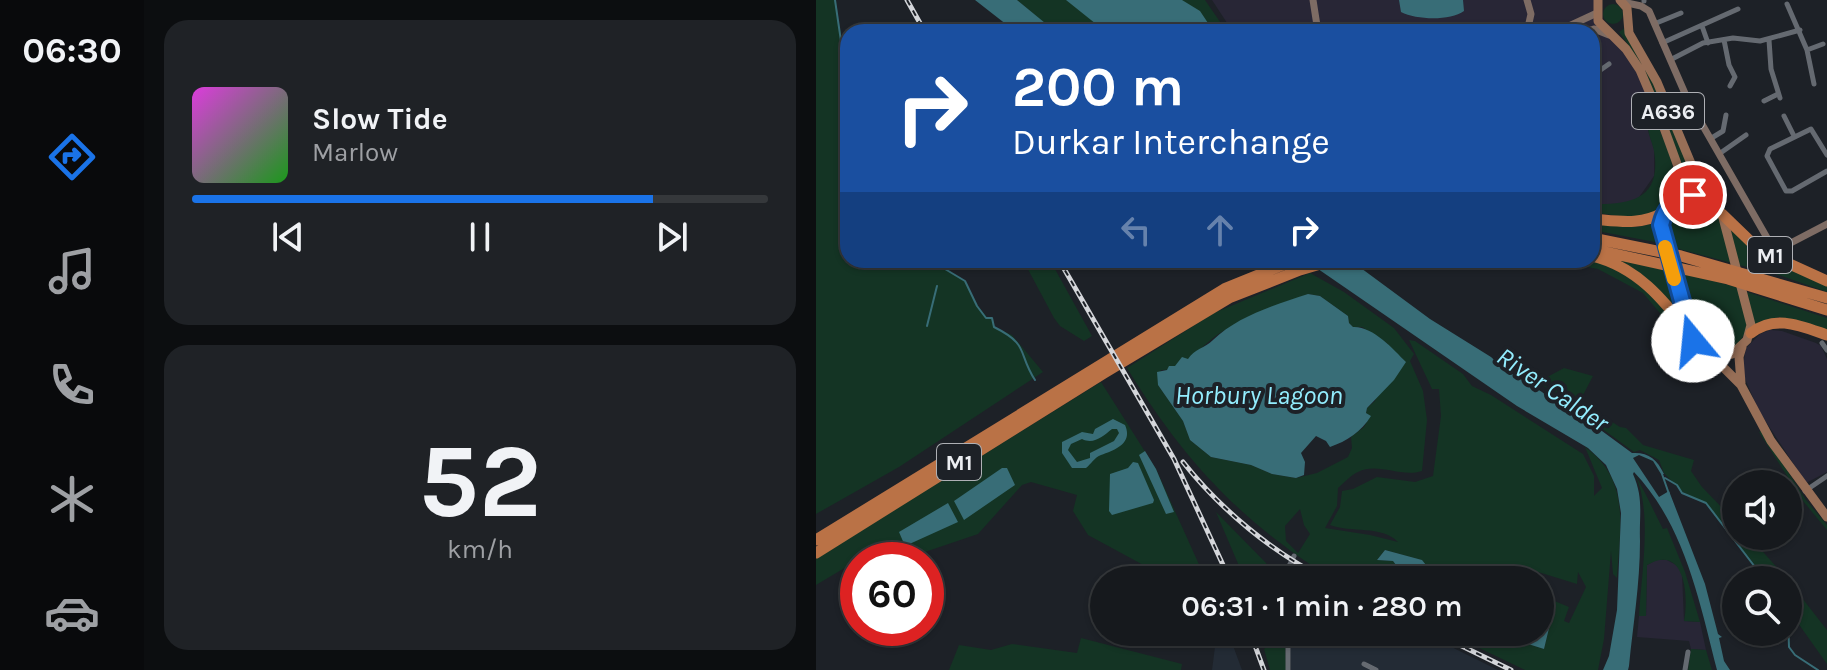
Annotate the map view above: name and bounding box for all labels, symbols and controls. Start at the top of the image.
text: 06:30 [22,29,122,71]
text: 200 m [1012,54,1184,119]
icon: right [880,56,984,160]
road number: A636 [1632,93,1704,129]
text: Slow Tide [312,101,448,137]
text: Durkar Interchange [1012,121,1330,163]
icon: directions [44,129,100,185]
text: Marlow [312,137,398,168]
pin [1659,161,1727,229]
icon: arrive [1671,173,1715,217]
icon: left [1114,208,1158,252]
icon: ahead [1198,208,1242,252]
icon: right [1282,208,1326,252]
icon: previous [266,215,310,259]
icon: pause [458,215,502,259]
icon: next [650,215,694,259]
road number: M1 [1748,237,1792,273]
icon: music [44,243,100,299]
position arrow [1651,299,1735,383]
water label: River Calder [1491,341,1616,439]
icon: phone [44,357,100,413]
water label: Horbury Lagoon [1175,380,1343,411]
text: 52 [418,421,542,542]
road number: M1 [937,444,981,480]
map controls [1722,470,1802,646]
button: sound [1722,470,1802,550]
icon: climate [44,471,100,527]
text: km/h [447,534,513,565]
speed limit sign: 60 [840,542,944,646]
button: search [1722,566,1802,646]
icon: car [44,585,100,641]
text: 06:31 · 1 min · 280 m [1181,588,1463,624]

